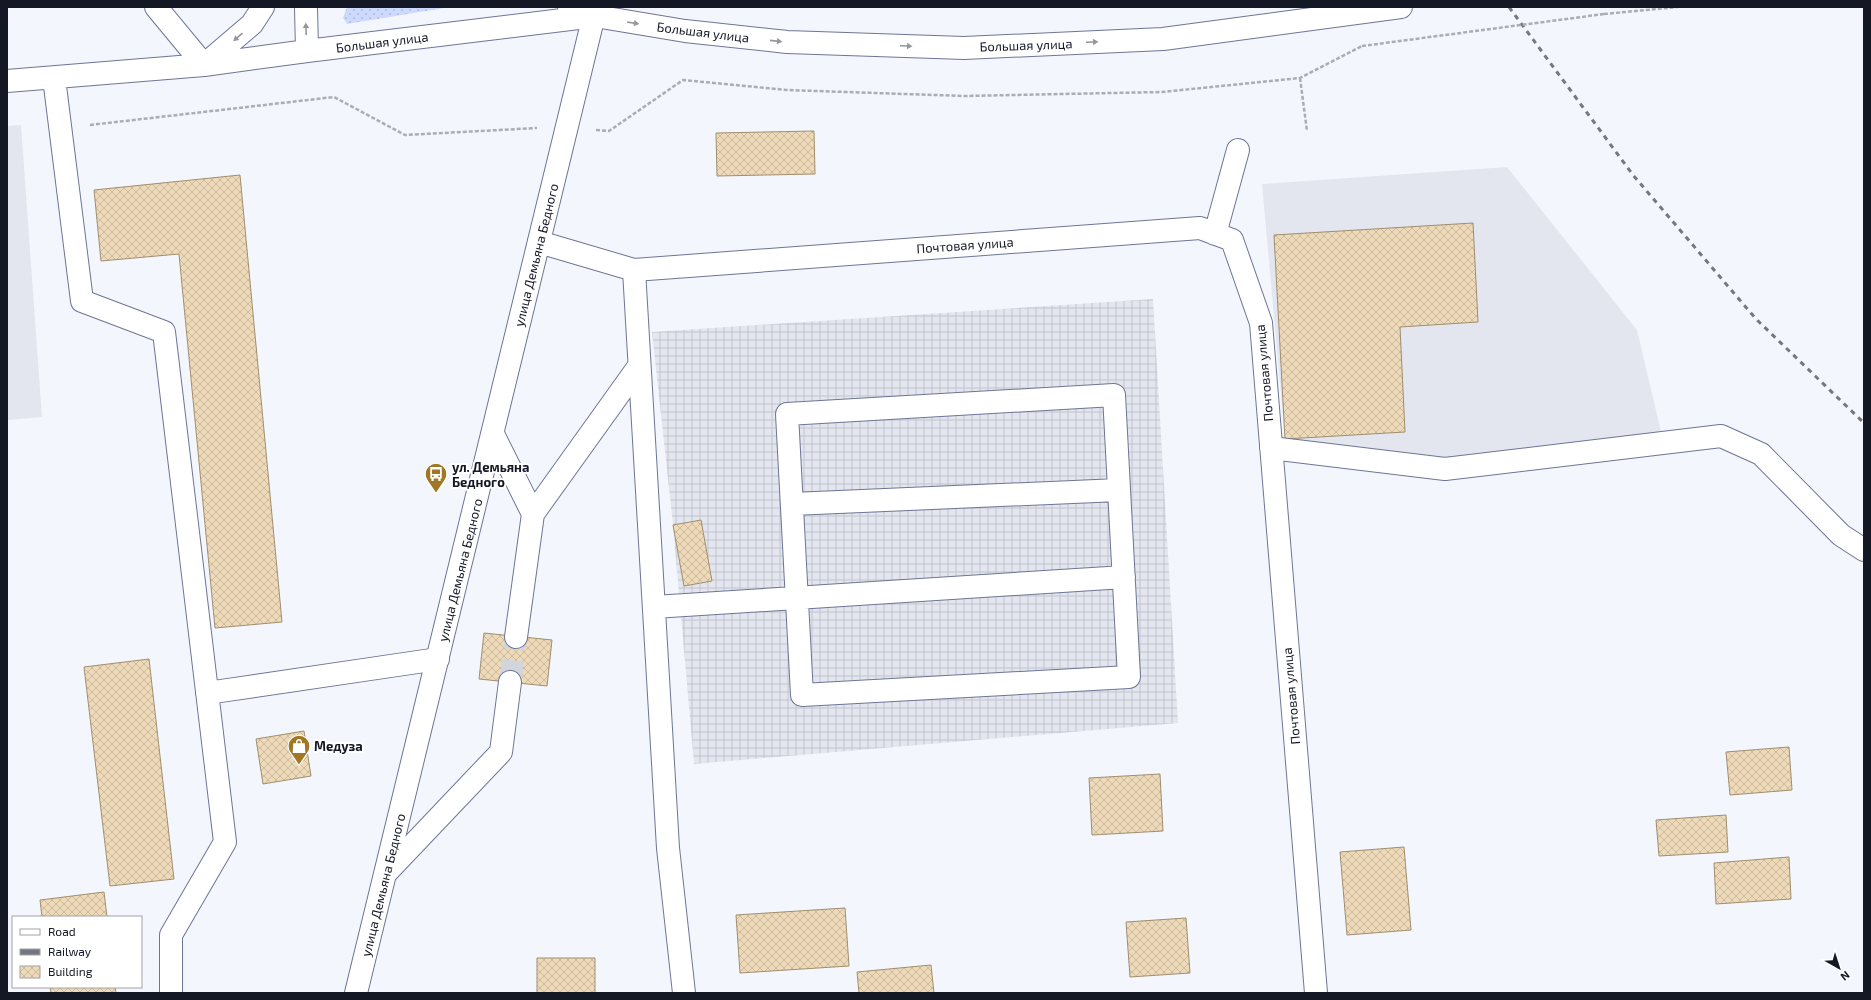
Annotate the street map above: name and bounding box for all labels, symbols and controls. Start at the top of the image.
street label: Большая улица [656,18,750,46]
one-way arrow [627,20,639,26]
one-way arrow [303,22,309,35]
street label: Большая улица [335,28,429,56]
one-way arrow [233,32,243,41]
street label: Большая улица [979,35,1073,55]
one-way arrow [770,38,782,44]
one-way arrow [1086,39,1098,46]
one-way arrow [900,43,913,49]
street label: улица Демьяна Бедного [510,182,562,328]
street label: Почтовая улица [916,234,1014,256]
street label: Почтовая улица [1252,324,1276,422]
place label: ул. Демьяна Бедного [452,459,529,490]
bus stop icon: ул. Демьяна Бедного [423,461,449,494]
street label: улица Демьяна Бедного [434,497,486,643]
street label: Почтовая улица [1279,647,1303,745]
shop icon: Медуза [286,733,312,766]
place label: Медуза [314,738,363,754]
street label: улица Демьяна Бедного [357,812,409,958]
legend [12,916,142,988]
text: Road [48,924,76,938]
text: Railway [48,944,92,958]
north arrow [1819,948,1859,988]
text: Building [48,964,93,978]
text: N [1838,969,1853,984]

